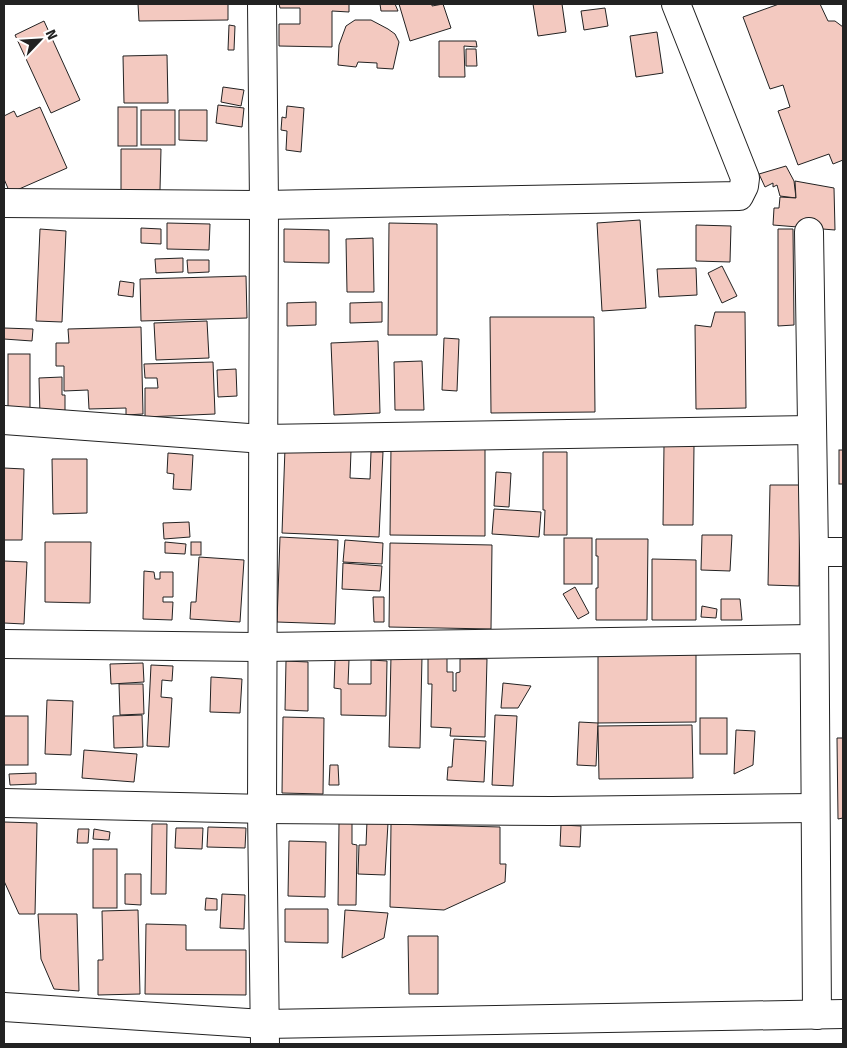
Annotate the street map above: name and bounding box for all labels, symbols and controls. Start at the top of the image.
north arrow [15,15,65,65]
text: N [42,27,61,43]

